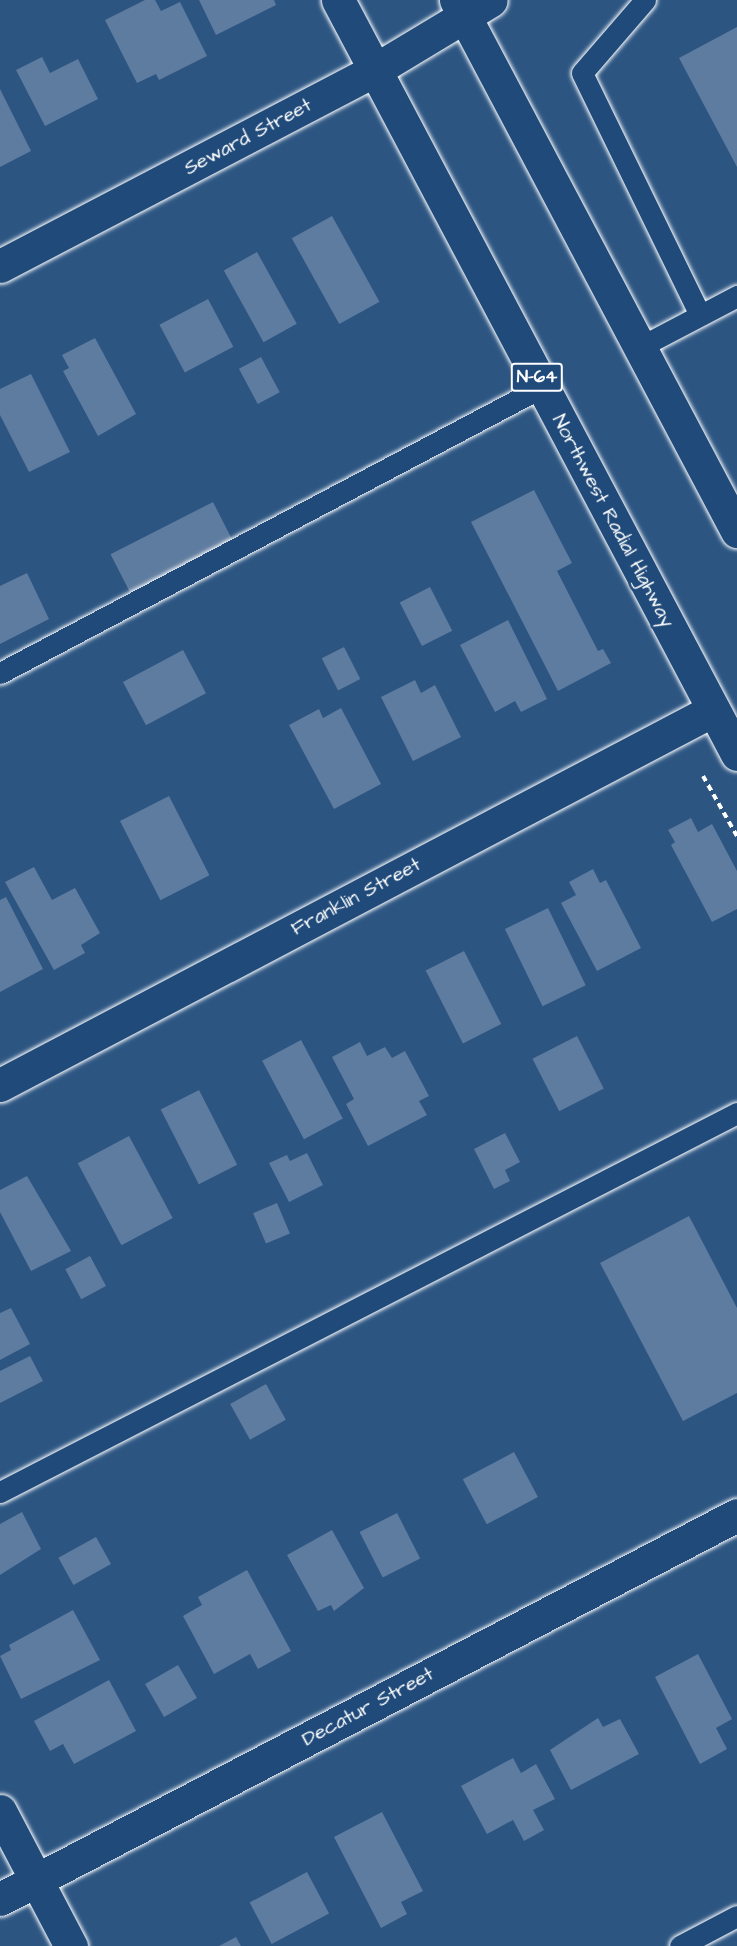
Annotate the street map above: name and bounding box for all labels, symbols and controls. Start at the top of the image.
street label: Seward Street [180,93,316,181]
road number: N-64 [510,362,564,392]
street label: Northwest Radial Highway [547,410,679,632]
street label: Franklin Street [287,853,425,941]
street label: Decatur Street [298,1662,438,1752]

